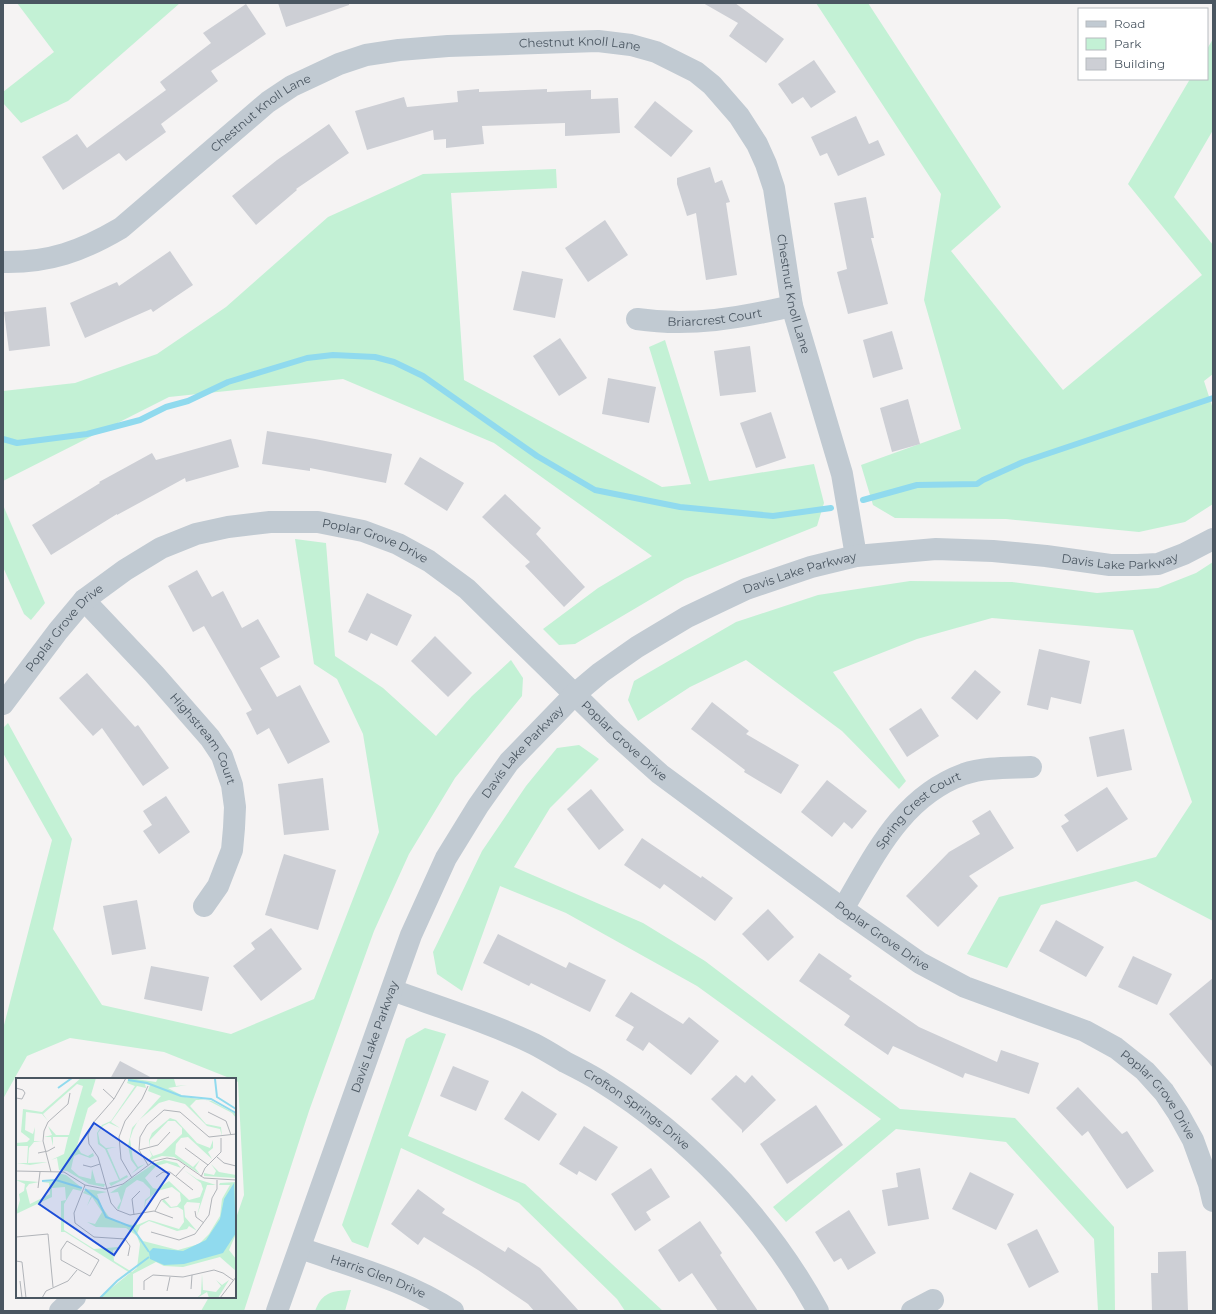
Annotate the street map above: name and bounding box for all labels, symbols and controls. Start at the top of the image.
legend [1078,8,1208,80]
text: Road [1114,16,1145,31]
street label: Chestnut Knoll Lane [519,33,643,54]
text: Park [1114,36,1142,51]
text: Building [1114,56,1165,71]
street label: Chestnut Knoll Lane [207,70,313,155]
street label: Chestnut Knoll Lane [774,233,814,355]
street label: Briarcrest Court [667,305,763,329]
street label: Poplar Grove Drive [321,515,431,566]
street label: Davis Lake Parkway [741,548,858,597]
street label: Davis Lake Parkway [1060,549,1181,572]
street label: Poplar Grove Drive [22,580,106,675]
street label: Highstream Court [167,690,239,787]
street label: Poplar Grove Drive [578,697,671,784]
street label: Davis Lake Parkway [478,702,567,801]
street label: Spring Crest Court [872,768,963,852]
street label: Poplar Grove Drive [832,898,932,974]
street label: Davis Lake Parkway [347,978,401,1095]
street label: Poplar Grove Drive [1118,1046,1199,1142]
street label: Crofton Springs Drive [581,1065,694,1153]
inset map [16,1078,236,1298]
street label: Harris Glen Drive [328,1251,428,1301]

